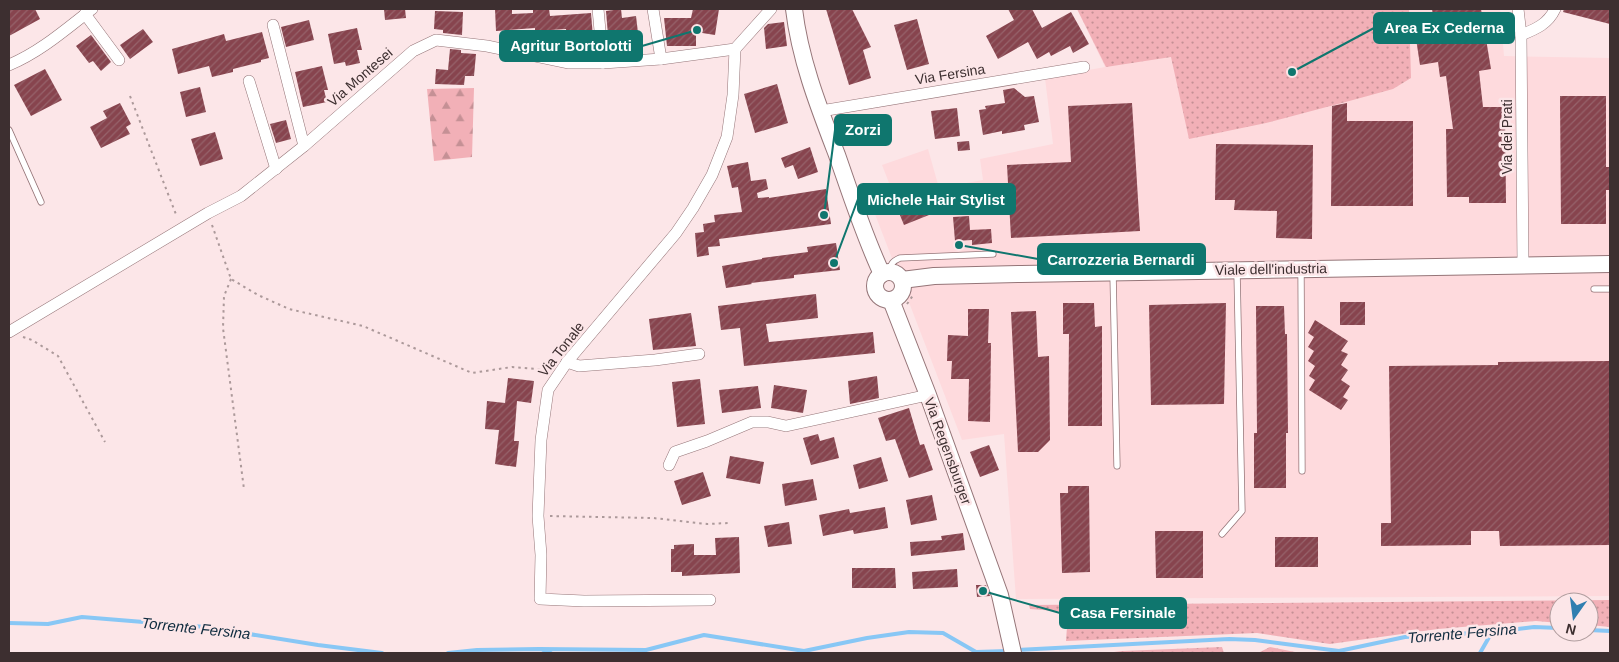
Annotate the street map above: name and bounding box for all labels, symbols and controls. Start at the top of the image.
callout: Area Ex Cederna [1374,13,1514,43]
text: Area Ex Cederna [1384,19,1505,36]
callout: Agritur Bortolotti [500,31,642,61]
text: Agritur Bortolotti [510,37,632,54]
street label: Via Montesei [324,44,396,110]
street label: Via Fersina [914,61,986,87]
street label: Via dei Prati [1499,99,1515,175]
callout: Zorzi [835,115,891,145]
text: Zorzi [845,121,881,138]
callout: Michele Hair Stylist [858,184,1015,214]
text: Michele Hair Stylist [867,191,1005,208]
callout: Carrozzeria Bernardi [1038,244,1205,274]
text: Carrozzeria Bernardi [1047,251,1195,268]
street label: Viale dell'industria [1215,260,1327,278]
street label: Via Tonale [535,318,587,379]
street label: Via Regensburger [921,395,975,507]
north arrow [1549,592,1599,642]
callout: Casa Fersinale [1060,598,1186,628]
text: Casa Fersinale [1070,604,1176,621]
water label: Torrente Fersina [141,614,251,642]
water label: Torrente Fersina [1407,620,1517,646]
text: N [1564,621,1578,639]

